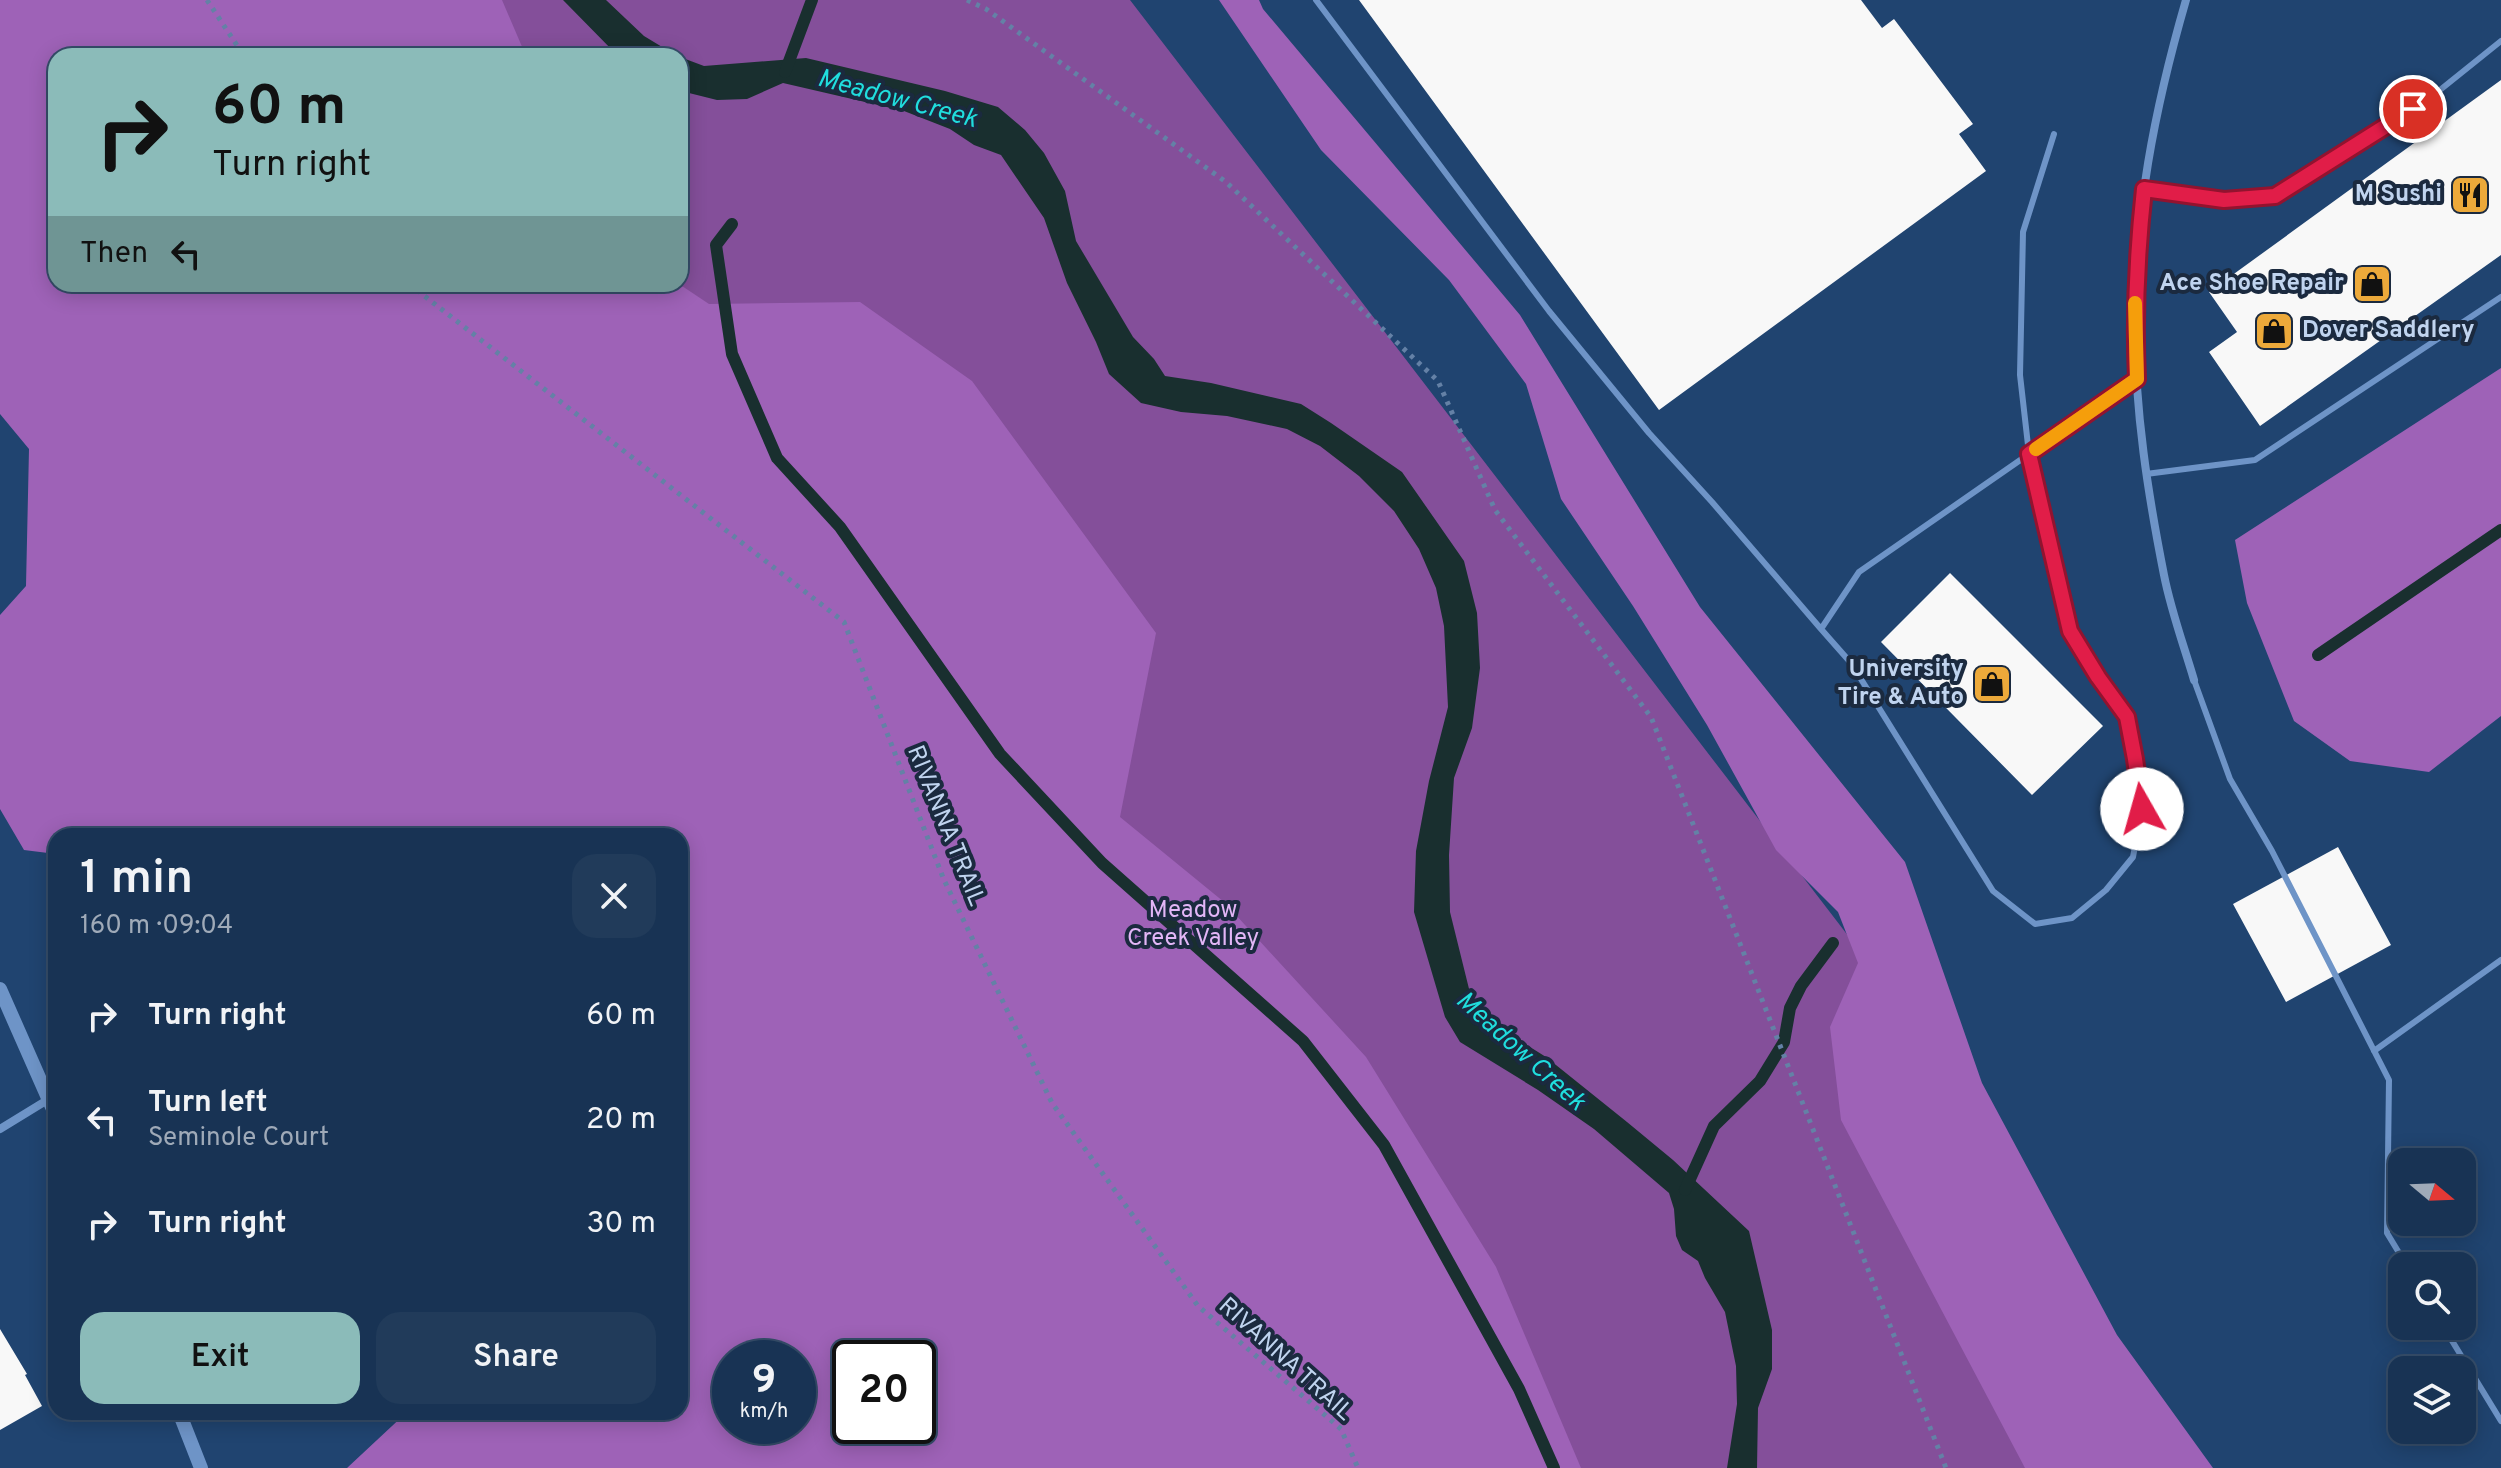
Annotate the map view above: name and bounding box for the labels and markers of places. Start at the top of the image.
pin [2379,75,2447,143]
restaurant icon: M Sushi [2449,174,2491,216]
place label: M Sushi [2355,180,2442,210]
shop icon: Ace Shoe Repair [2351,263,2393,305]
place label: Ace Shoe Repair [2159,269,2344,299]
shop icon: Dover Saddlery [2253,310,2295,352]
place label: Dover Saddlery [2302,316,2475,346]
place label: University Tire & Auto [1838,655,1964,713]
shop icon: University Tire & Auto [1971,663,2013,705]

